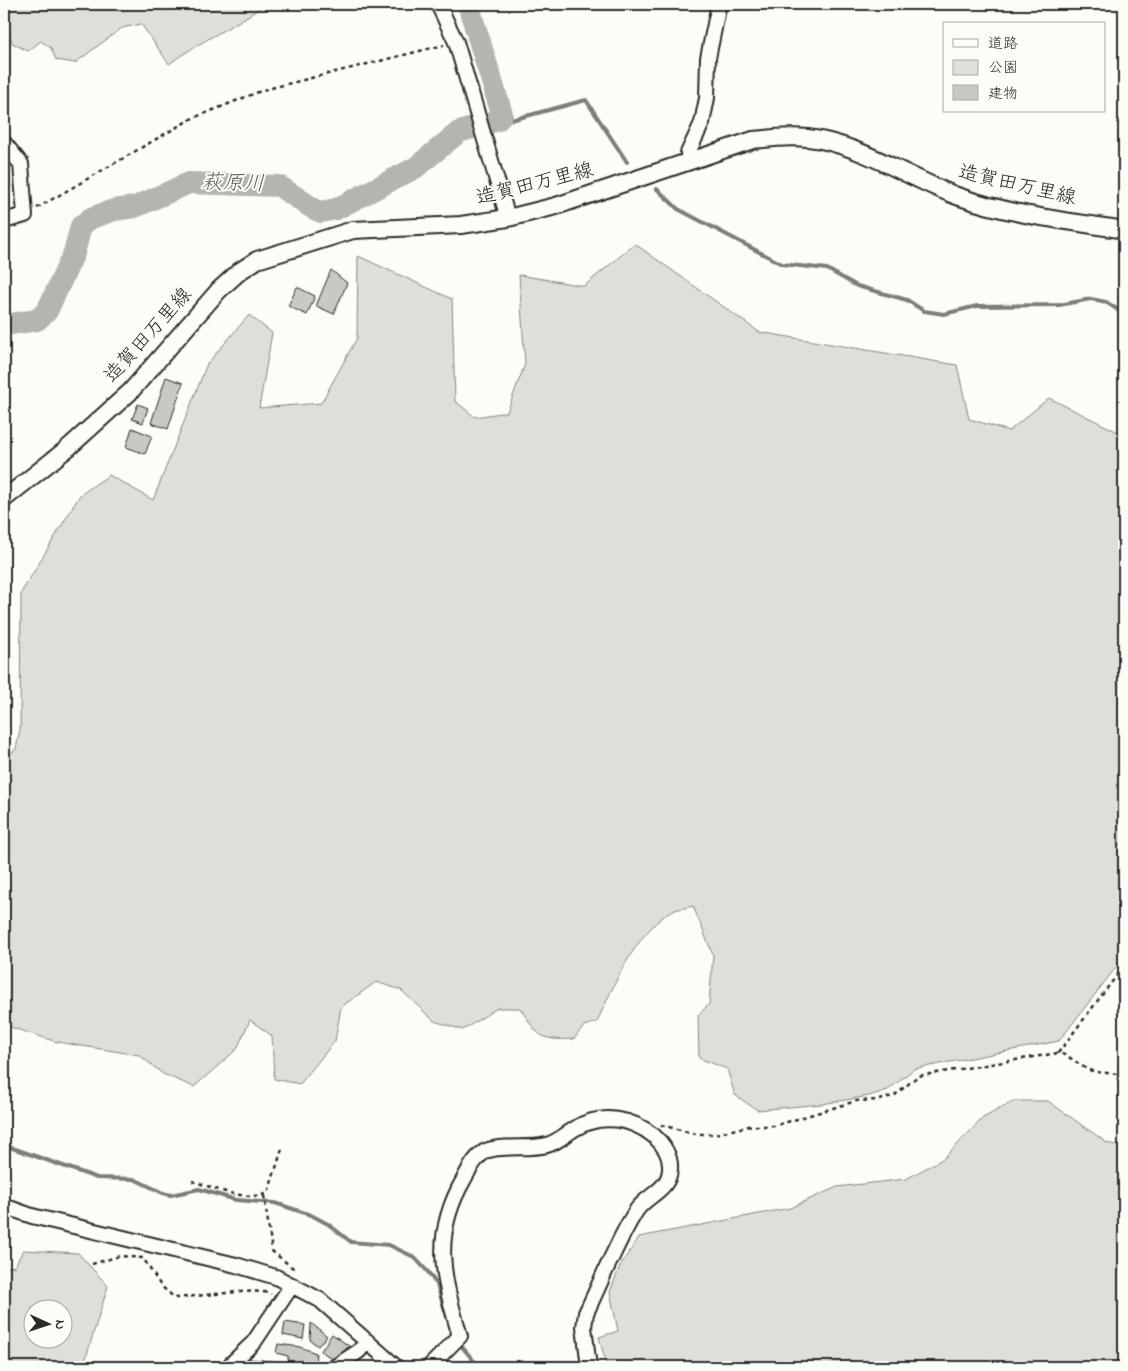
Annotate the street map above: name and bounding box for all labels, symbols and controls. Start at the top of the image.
legend [943,22,1106,112]
text: 道路 [988,33,1018,55]
text: 公園 [988,57,1018,79]
text: 建物 [988,83,1018,105]
street label: 造賀田万里線 [473,156,597,214]
street label: 造賀田万里線 [955,158,1079,214]
water label: 萩原川 [201,168,265,200]
street label: 造賀田万里線 [98,282,200,390]
north arrow [22,1298,72,1348]
text: N [49,1319,70,1330]

